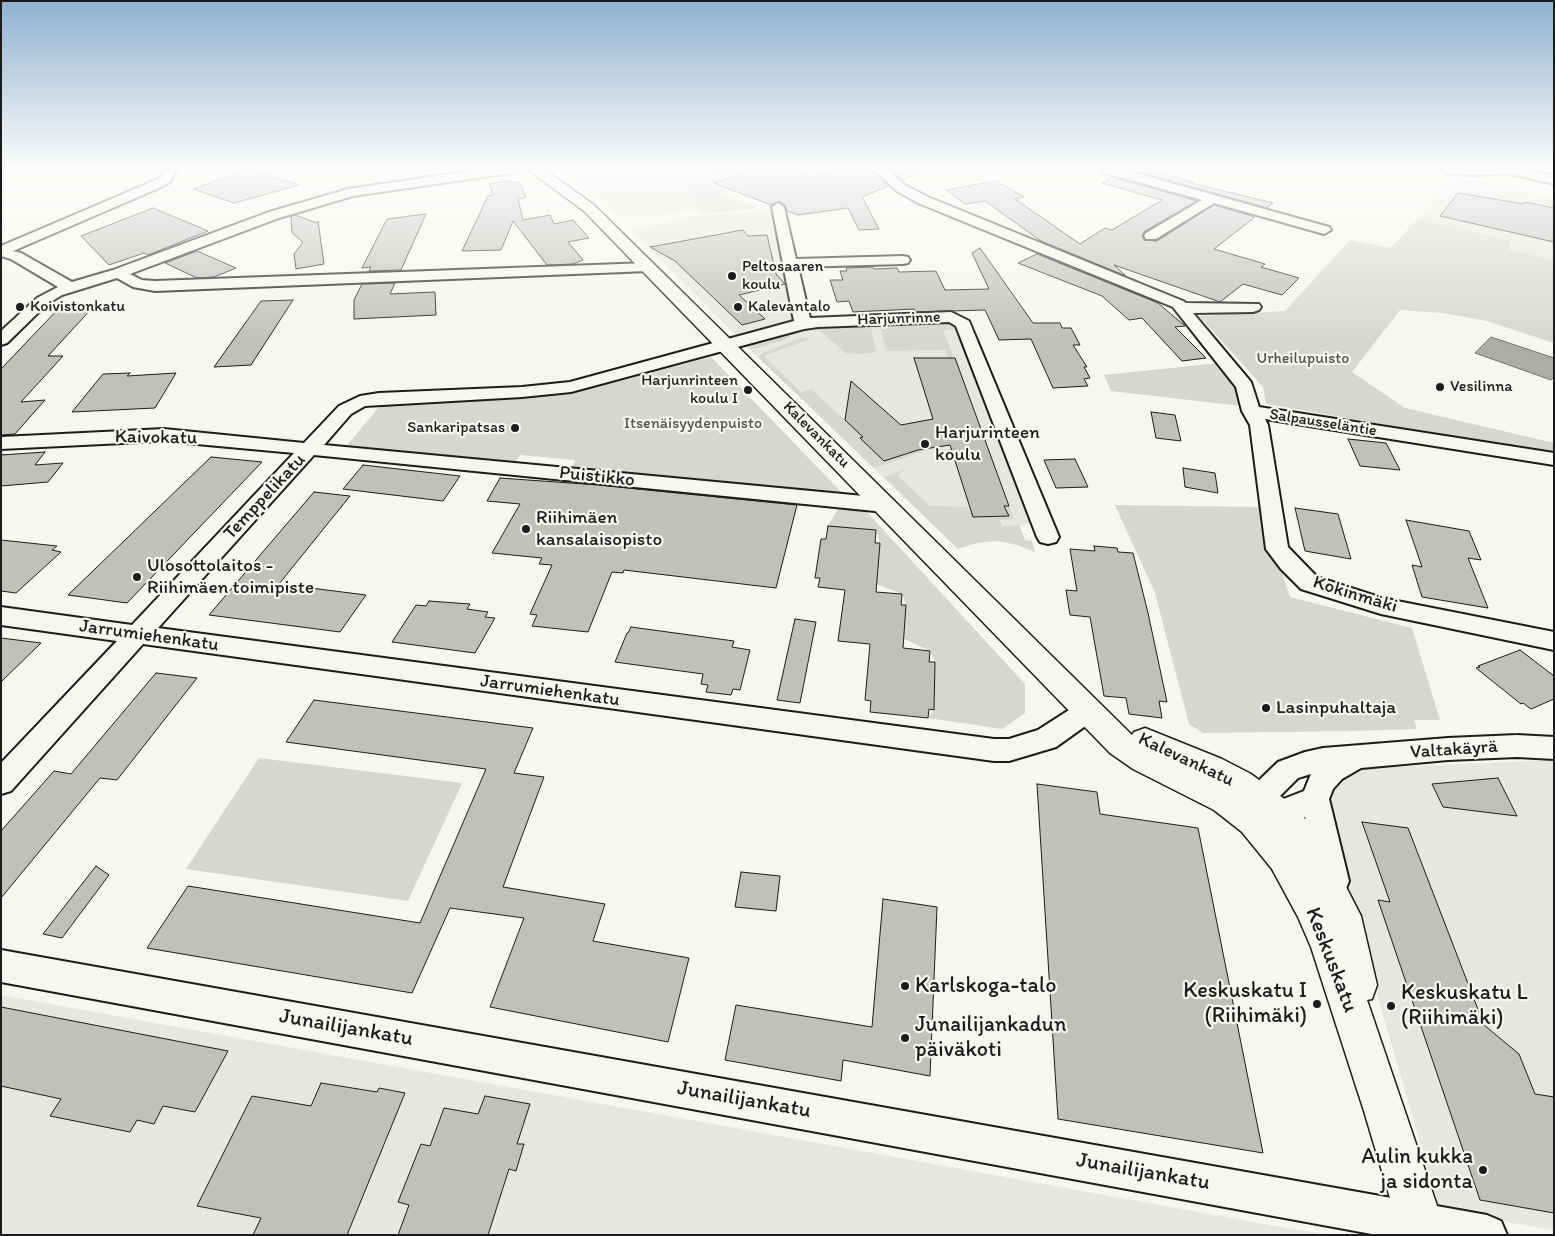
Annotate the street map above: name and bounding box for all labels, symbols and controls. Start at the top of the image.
place label: Peltosaaren koulu [742,257,823,295]
marker: Peltosaaren koulu [726,270,738,282]
place label: Koivistonkatu [30,297,125,317]
place label: Kalevantalo [748,297,830,317]
marker: Koivistonkatu [14,301,26,313]
marker: Kalevantalo [732,301,744,313]
street label: Harjunrinne [857,308,941,330]
park label: Urheilupuisto [1257,349,1349,369]
place label: Harjunrinteen koulu I [641,371,738,409]
place label: Vesilinna [1450,377,1513,397]
marker: Vesilinna [1434,381,1446,393]
marker: Harjunrinteen koulu I [742,384,754,396]
street label: Kalevankatu [779,398,853,472]
street label: Salpausseläntie [1268,405,1378,441]
park label: Itsenäisyydenpuisto [624,414,762,434]
place label: Sankaripatsas [407,418,505,438]
marker: Sankaripatsas [509,422,521,434]
place label: Harjurinteen koulu [935,422,1040,466]
street label: Kaivokatu [115,426,197,450]
marker: Harjurinteen koulu [919,438,931,450]
street label: Temppelikatu [219,449,311,545]
street label: Puistikko [558,462,636,492]
place label: Riihimäen kansalaisopisto [536,507,662,551]
marker: Riihimäen kansalaisopisto [520,523,532,535]
place label: Ulosottolaitos - Riihimäen toimipiste [147,555,314,599]
marker: Ulosottolaitos - Riihimäen toimipiste [131,571,143,583]
street label: Kokinmäki [1310,571,1400,619]
street label: Jarrumiehenkatu [78,615,220,657]
street label: Jarrumiehenkatu [479,670,621,712]
place label: Lasinpuhaltaja [1276,697,1396,719]
marker: Lasinpuhaltaja [1260,702,1272,714]
street label: Kalevankatu [1134,728,1238,792]
street label: Valtakäyrä [1409,736,1499,764]
street label: Keskuskatu [1299,904,1363,1016]
place label: Karlskoga-talo [915,973,1056,999]
place label: Keskuskatu I (Riihimäki) [1183,978,1307,1030]
marker: Karlskoga-talo [899,980,911,992]
place label: Keskuskatu L (Riihimäki) [1401,980,1528,1032]
marker: Keskuskatu I (Riihimäki) [1311,998,1323,1010]
marker: Keskuskatu L (Riihimäki) [1385,1000,1397,1012]
street label: Junailijankatu [277,1003,415,1053]
place label: Junailijankadun päiväkoti [915,1012,1066,1064]
marker: Junailijankadun päiväkoti [899,1032,911,1044]
street label: Junailijankatu [675,1075,813,1125]
place label: Aulin kukka ja sidonta [1361,1144,1473,1196]
street label: Junailijankatu [1074,1147,1212,1197]
marker: Aulin kukka ja sidonta [1477,1164,1489,1176]

